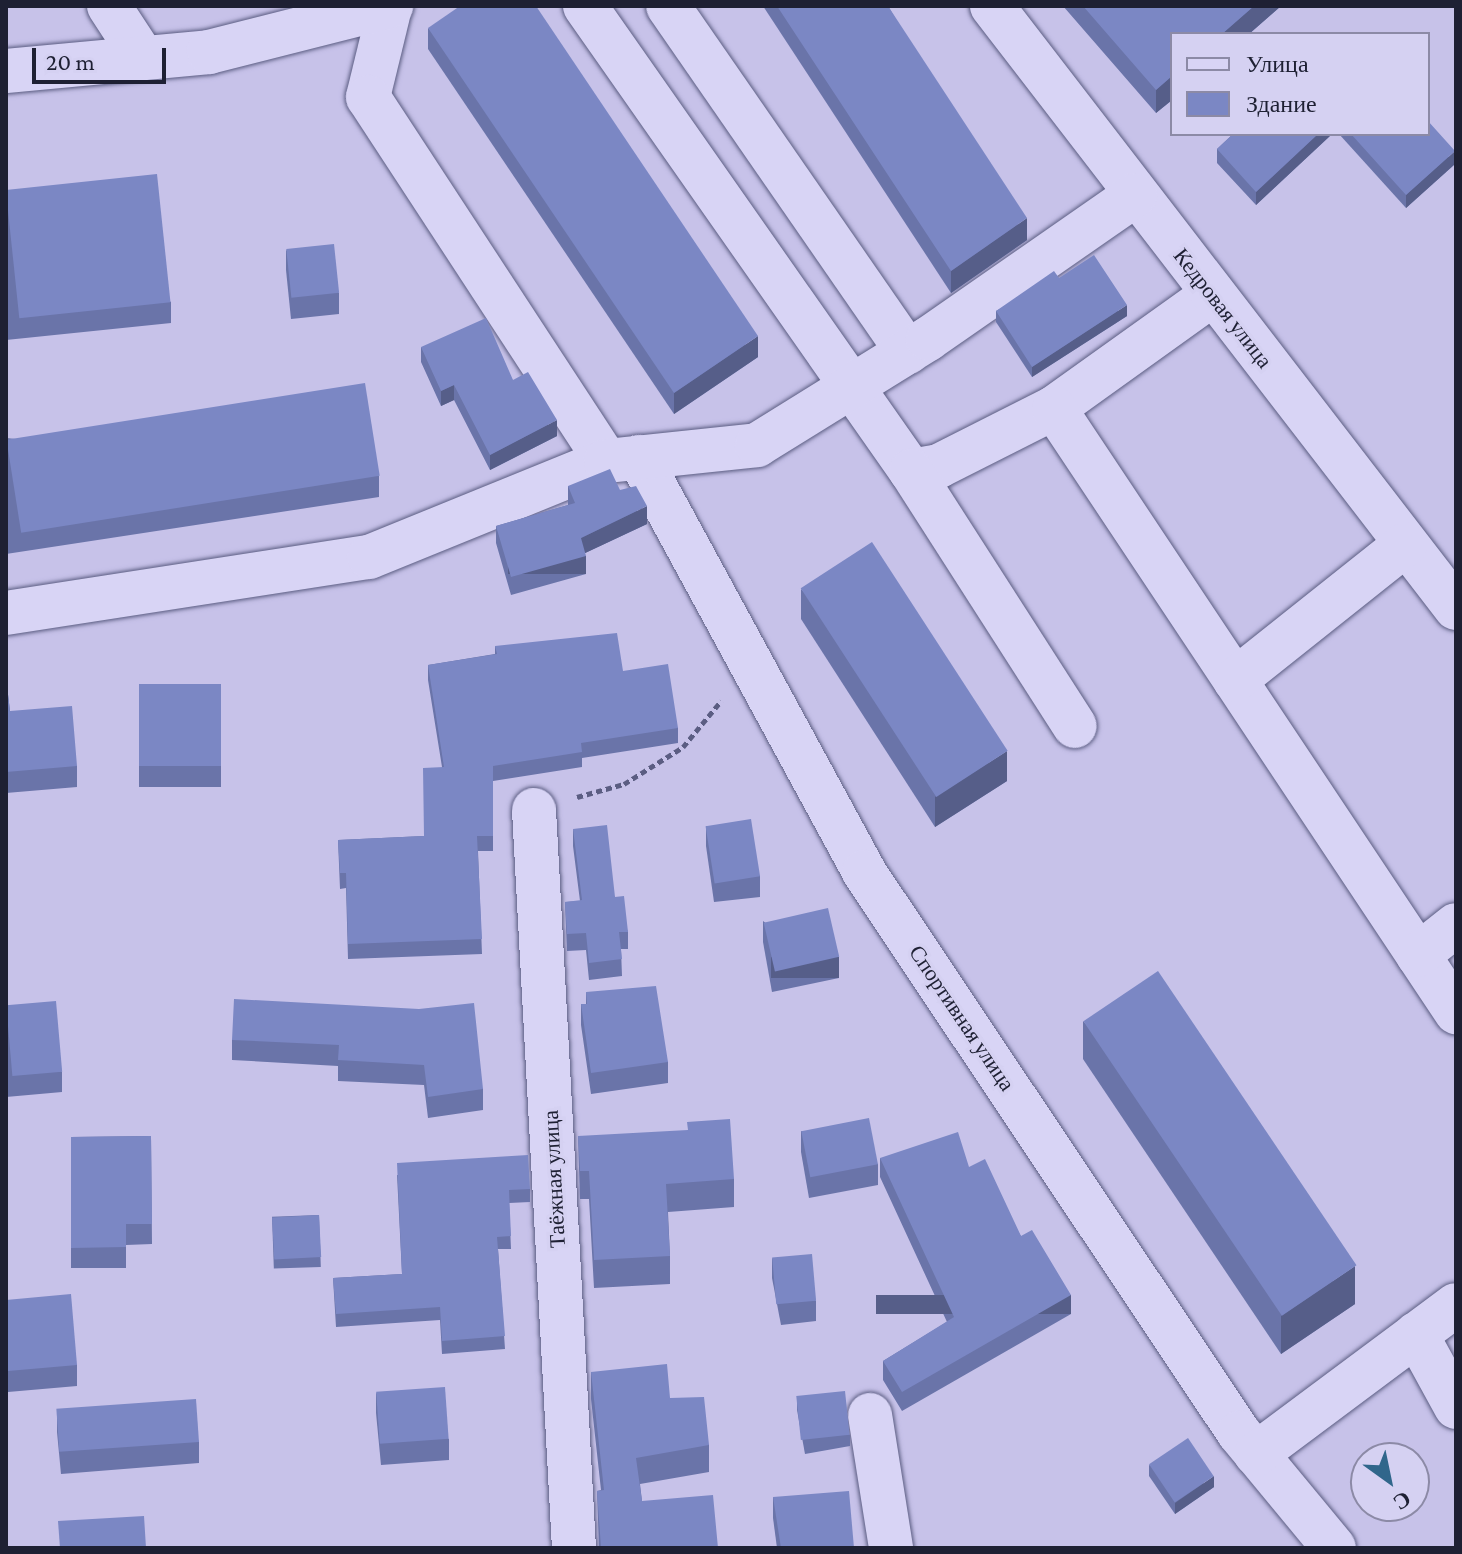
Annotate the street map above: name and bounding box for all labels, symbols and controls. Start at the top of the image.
scale bar [36,32,170,82]
legend [1170,32,1430,136]
text: 20 m [46,48,95,75]
text: Улица [1246,50,1309,77]
text: Здание [1246,90,1317,117]
street label: Кедровая улица [1168,243,1278,373]
street label: Спортивная улица [904,940,1020,1096]
street label: Таёжная улица [537,1110,571,1248]
north arrow [1350,1442,1430,1522]
text: С [1389,1486,1416,1516]

